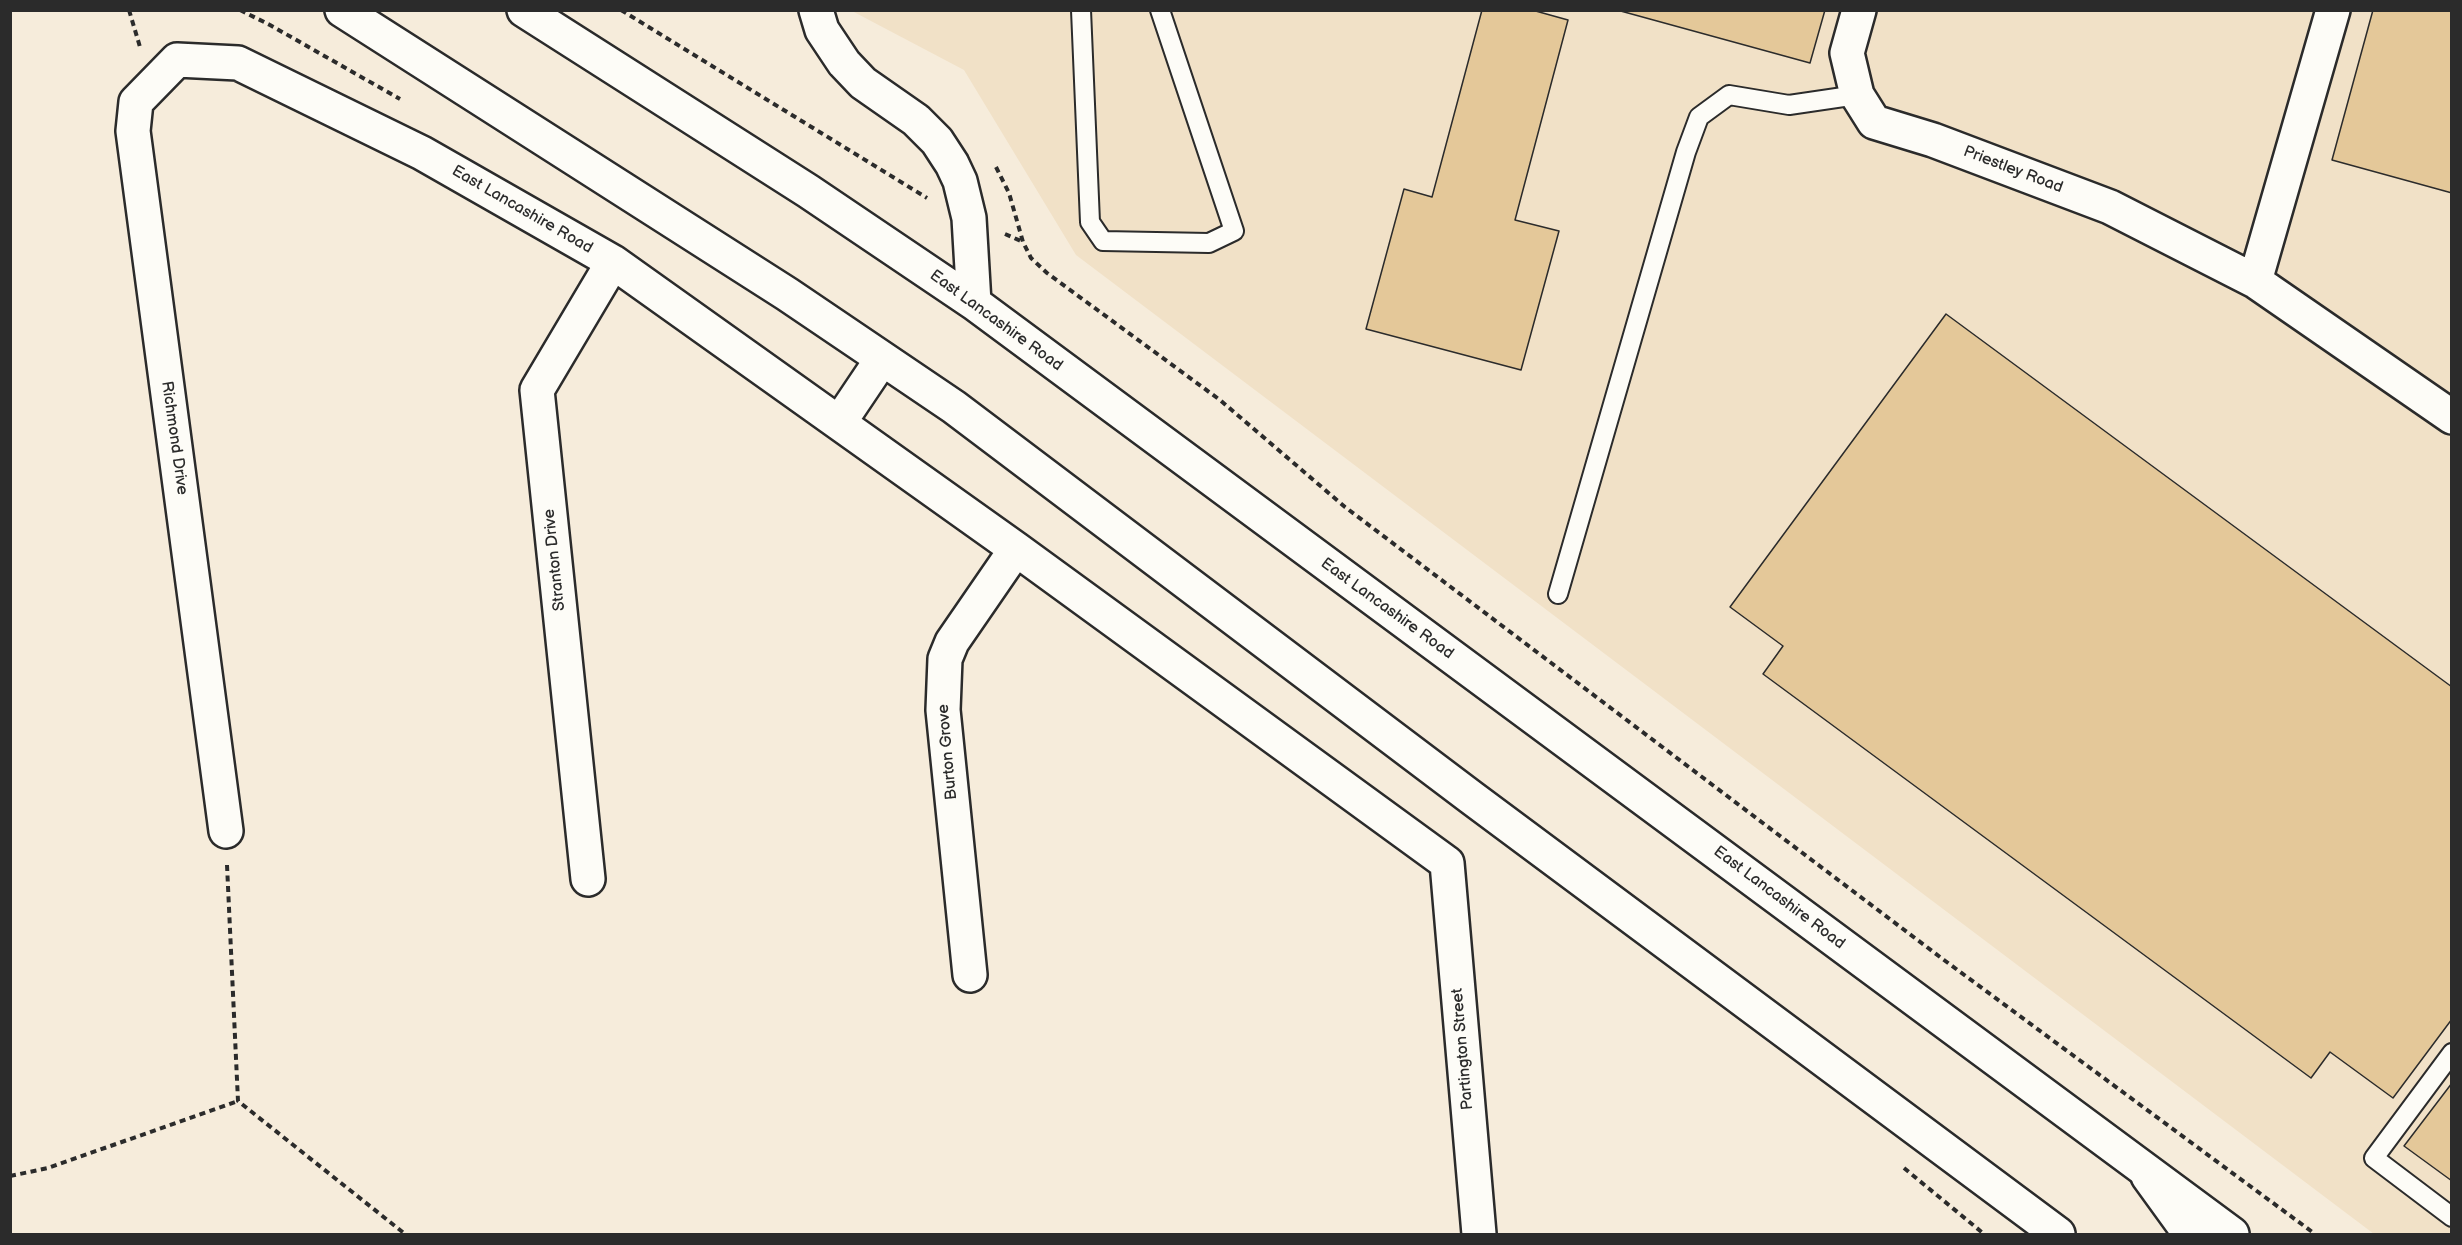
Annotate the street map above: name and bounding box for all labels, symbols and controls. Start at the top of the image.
street label: Priestley Road [1961,142,2065,198]
street label: East Lancashire Road [448,162,596,258]
street label: East Lancashire Road [926,266,1066,376]
street label: Richmond Drive [156,380,192,496]
street label: Stranton Drive [540,508,570,612]
street label: East Lancashire Road [1317,554,1457,664]
street label: Burton Grove [934,703,962,801]
street label: East Lancashire Road [1709,842,1849,954]
street label: Partington Street [1448,987,1478,1111]

